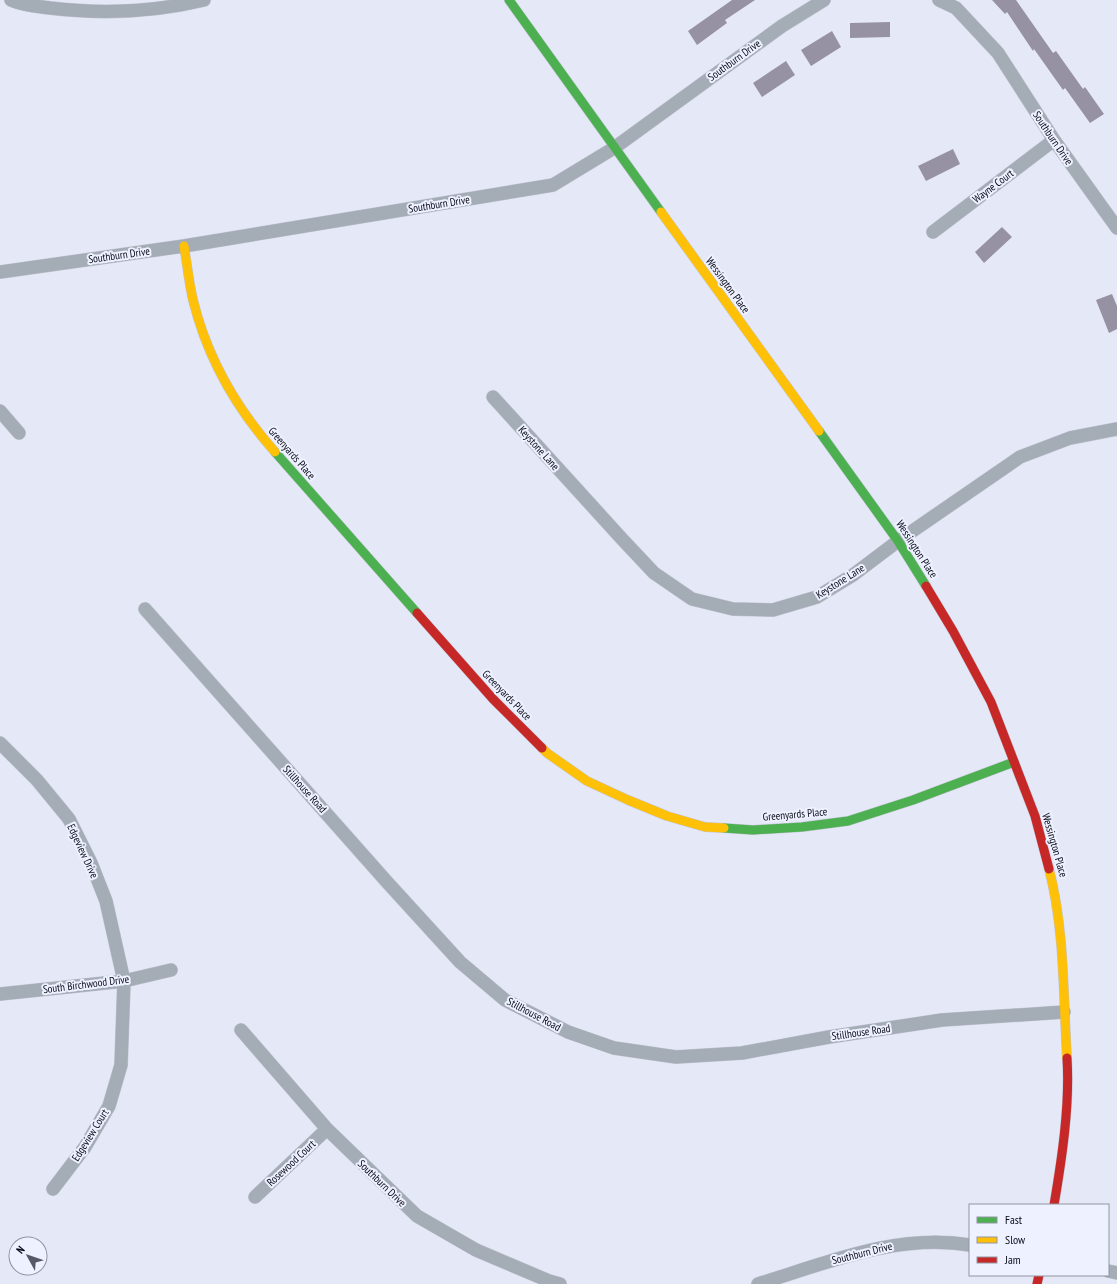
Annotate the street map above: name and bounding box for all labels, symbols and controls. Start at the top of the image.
street label: Southburn Drive [705,36,763,84]
street label: Southburn Drive [1030,108,1076,168]
street label: Wayne Court [970,166,1016,206]
street label: Southburn Drive [407,192,471,216]
street label: Southburn Drive [87,244,151,266]
street label: Wessington Place [703,254,753,316]
street label: Keystone Lane [515,423,563,473]
street label: Greenyards Place [265,424,319,482]
street label: Wessington Place [893,518,941,581]
street label: Keystone Lane [813,560,867,601]
street label: Greenyards Place [479,667,535,724]
street label: Stillhouse Road [280,762,330,816]
street label: Greenyards Place [762,804,828,824]
street label: Wessington Place [1039,811,1071,879]
street label: Edgeview Drive [64,822,102,881]
street label: South Birchwood Drive [42,972,130,996]
street label: Stillhouse Road [505,994,564,1034]
street label: Stillhouse Road [831,1021,891,1043]
street label: Edgeview Court [68,1106,112,1164]
street label: Rosewood Court [264,1137,318,1189]
street label: Southburn Drive [355,1156,409,1210]
legend [969,1204,1109,1276]
text: Fast [1005,1212,1023,1227]
text: Slow [1005,1232,1026,1247]
north arrow [8,1236,48,1276]
street label: Southburn Drive [830,1239,894,1267]
text: N [13,1243,28,1256]
text: Jam [1004,1252,1021,1267]

